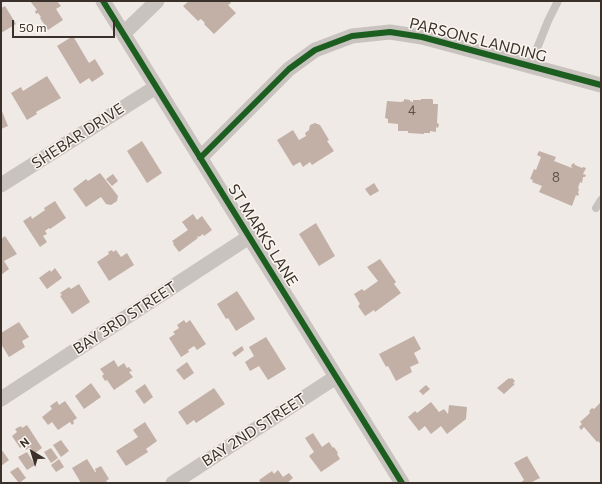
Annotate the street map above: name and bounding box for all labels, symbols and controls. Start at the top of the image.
scale bar [14,12,117,38]
street label: PARSONS LANDING [407,14,549,66]
text: 50 m [19,20,47,34]
street label: SHEBAR DRIVE [29,99,127,173]
house number: 4 [408,103,416,119]
house number: 8 [552,170,560,186]
street label: ST MARKS LANE [224,181,302,289]
street label: BAY 3RD STREET [70,278,180,358]
street label: BAY 2ND STREET [199,390,309,470]
north arrow [12,432,52,472]
text: N [17,434,32,450]

